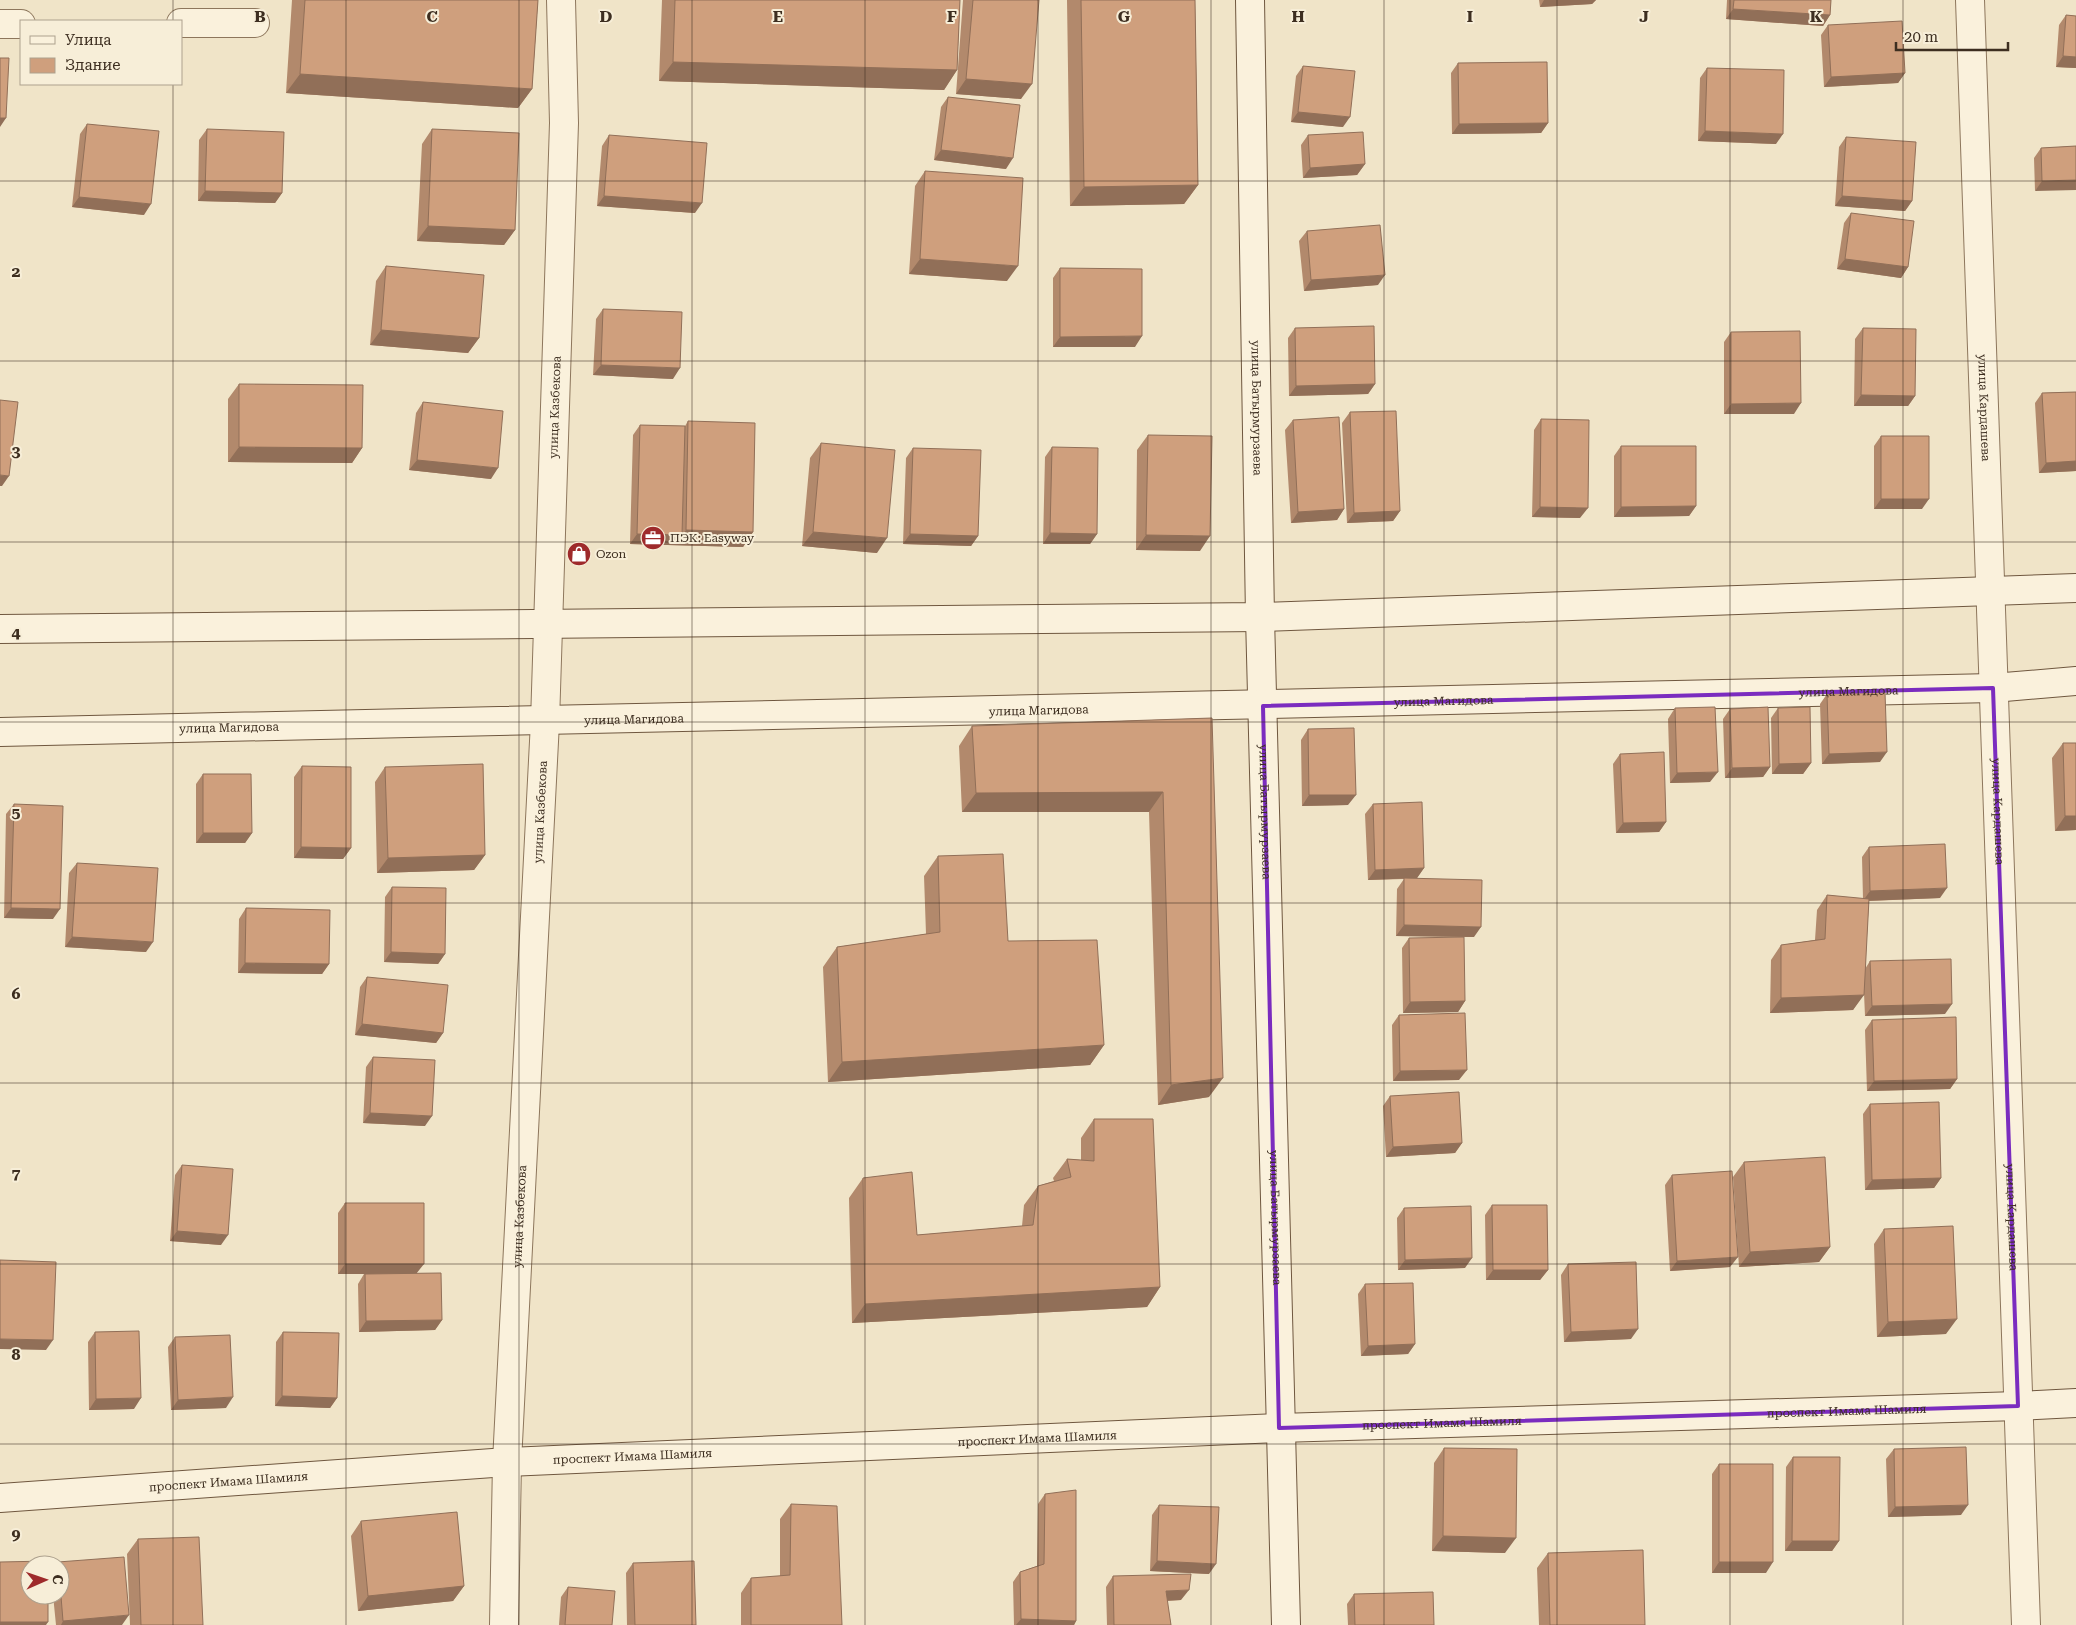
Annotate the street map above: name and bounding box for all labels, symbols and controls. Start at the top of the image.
text: B [254,7,266,26]
text: C [426,7,438,26]
text: D [600,7,613,26]
text: E [773,7,783,26]
text: F [947,7,957,26]
text: G [1118,7,1131,26]
text: H [1291,7,1305,26]
text: I [1467,7,1473,26]
text: J [1639,7,1649,26]
text: K [1810,7,1823,26]
legend [20,20,182,85]
scale bar [1896,20,2008,52]
text: 20 m [1904,28,1939,46]
text: Улица [65,31,111,49]
text: Здание [65,56,121,74]
text: 2 [12,262,21,281]
street label: улица Батырмурзаева [1249,340,1265,476]
street label: улица Кардашева [1975,354,1993,462]
street label: улица Казбекова [546,355,564,459]
text: 3 [12,442,21,461]
office icon: ПЭК: Easyway [640,525,666,551]
place label: ПЭК: Easyway [670,531,755,545]
shop icon: Ozon [566,541,592,567]
place label: Ozon [596,547,627,561]
text: 4 [12,623,21,642]
street label: улица Магидова [1798,683,1899,700]
street label: улица Магидова [1393,693,1494,709]
street label: улица Магидова [989,702,1089,719]
street label: улица Магидова [584,711,684,728]
street label: улица Магидова [179,720,280,736]
street label: улица Батырмурзаева [1256,744,1274,880]
street label: улица Кардашева [1989,758,2007,866]
street label: улица Казбекова [531,760,550,864]
text: 5 [12,803,21,822]
text: 6 [12,984,21,1003]
street label: улица Батырмурзаева [1267,1150,1284,1286]
street label: улица Кардашева [2003,1163,2021,1272]
text: 7 [12,1164,21,1183]
street label: улица Казбекова [510,1164,529,1268]
text: 8 [12,1345,21,1364]
street label: проспект Имама Шамиля [1767,1402,1927,1420]
street label: проспект Имама Шамиля [1362,1414,1522,1433]
street label: проспект Имама Шамиля [957,1428,1117,1449]
street label: проспект Имама Шамиля [553,1446,713,1467]
street label: проспект Имама Шамиля [148,1469,309,1494]
text: 9 [12,1525,21,1544]
north arrow [20,1555,70,1605]
text: С [50,1574,66,1585]

